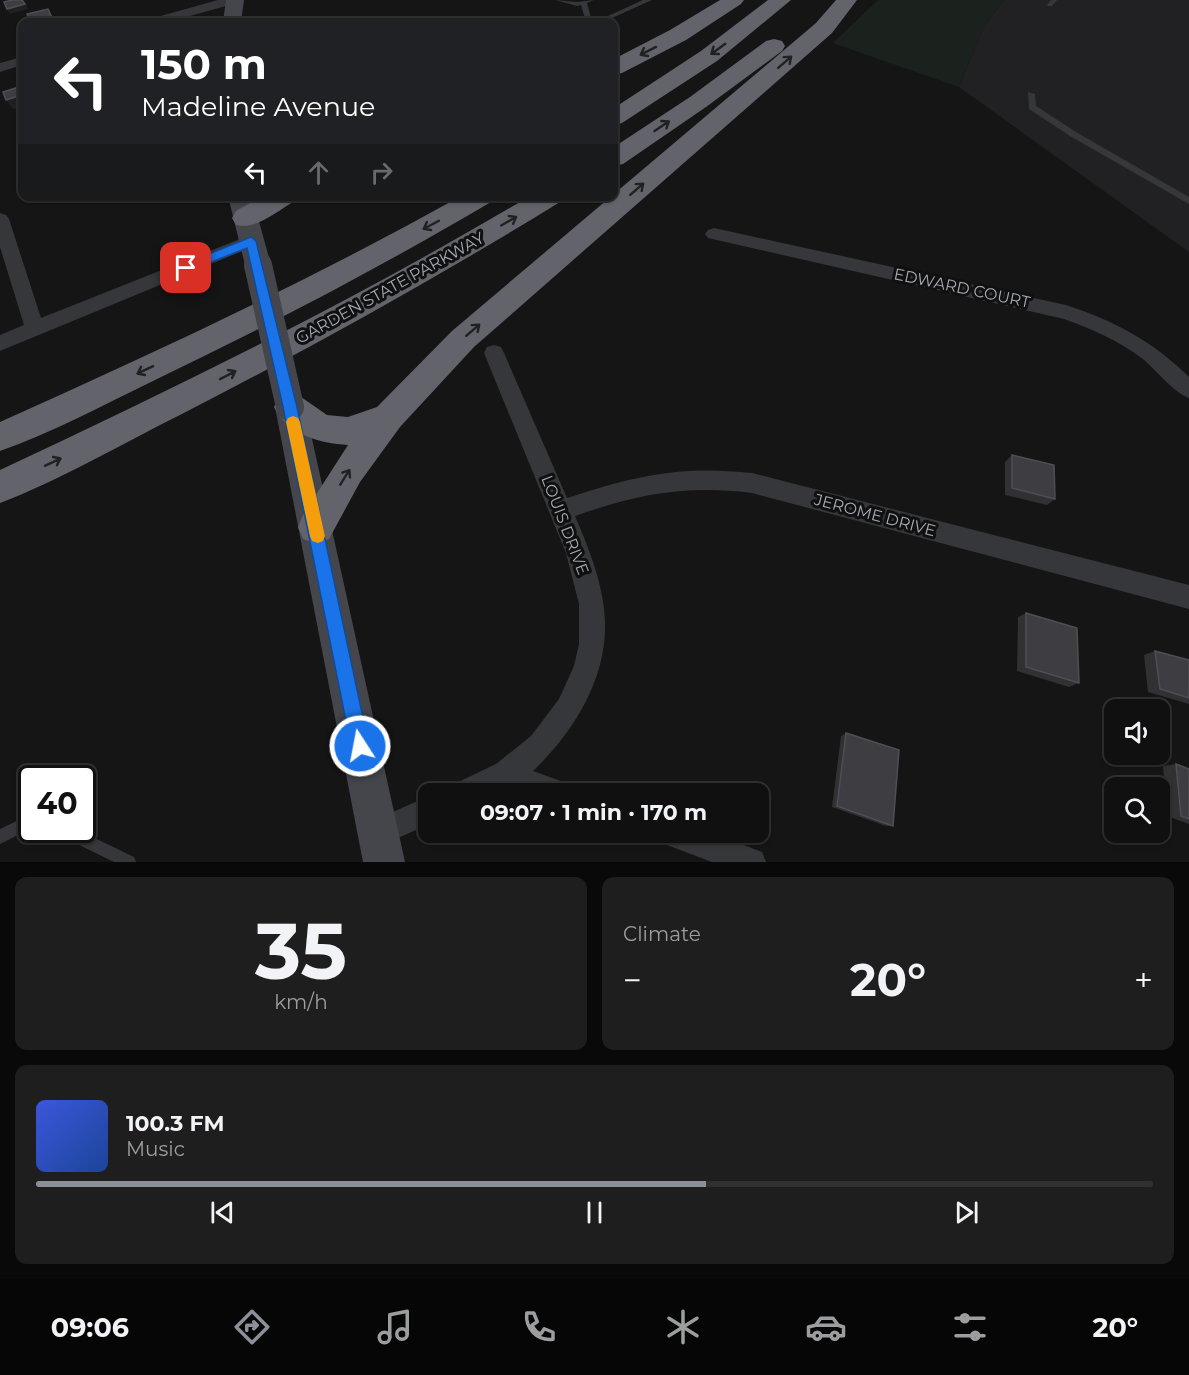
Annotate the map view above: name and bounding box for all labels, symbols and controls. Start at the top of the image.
text: 150 m [141,38,267,90]
icon: left [42,42,120,120]
one-way arrow [710,43,726,55]
one-way arrow [639,46,657,57]
one-way arrow [777,55,792,69]
text: Madeline Avenue [141,90,375,123]
one-way arrow [654,120,670,132]
icon: left [239,156,272,189]
icon: ahead [302,156,335,189]
icon: right [365,156,398,189]
one-way arrow [629,182,644,196]
one-way arrow [501,215,518,227]
one-way arrow [423,220,441,231]
street label: GARDEN STATE PARKWAY [292,228,488,348]
pin [160,242,211,293]
icon: arrive [169,251,202,284]
street label: EDWARD COURT [892,264,1033,312]
one-way arrow [465,324,481,338]
one-way arrow [137,365,155,377]
one-way arrow [218,369,236,380]
one-way arrow [43,455,61,467]
one-way arrow [339,468,352,485]
street label: LOUIS DRIVE [537,473,593,577]
street label: JEROME DRIVE [811,489,938,540]
map controls [1104,699,1170,843]
button: sound [1104,699,1170,765]
position arrow [328,714,392,778]
speed limit sign: 40 [18,765,96,843]
button: search [1104,777,1170,843]
text: 09:07 · 1 min · 170 m [480,799,707,826]
text: 35 [255,903,347,999]
text: Climate [623,922,701,946]
text: 20° [850,952,926,1007]
text: − [623,960,642,1000]
text: + [1134,960,1153,1000]
text: km/h [274,990,328,1014]
text: 100.3 FM [126,1110,225,1137]
text: Music [126,1137,185,1161]
icon: previous [206,1196,239,1229]
icon: pause [578,1196,611,1229]
icon: next [950,1196,983,1229]
icon: directions [231,1306,273,1348]
icon: music [374,1306,416,1348]
icon: phone [518,1306,560,1348]
icon: climate [662,1306,704,1348]
icon: car [805,1306,847,1348]
icon: filters [949,1306,991,1348]
text: 09:06 [51,1311,129,1344]
text: 20° [1093,1311,1138,1344]

